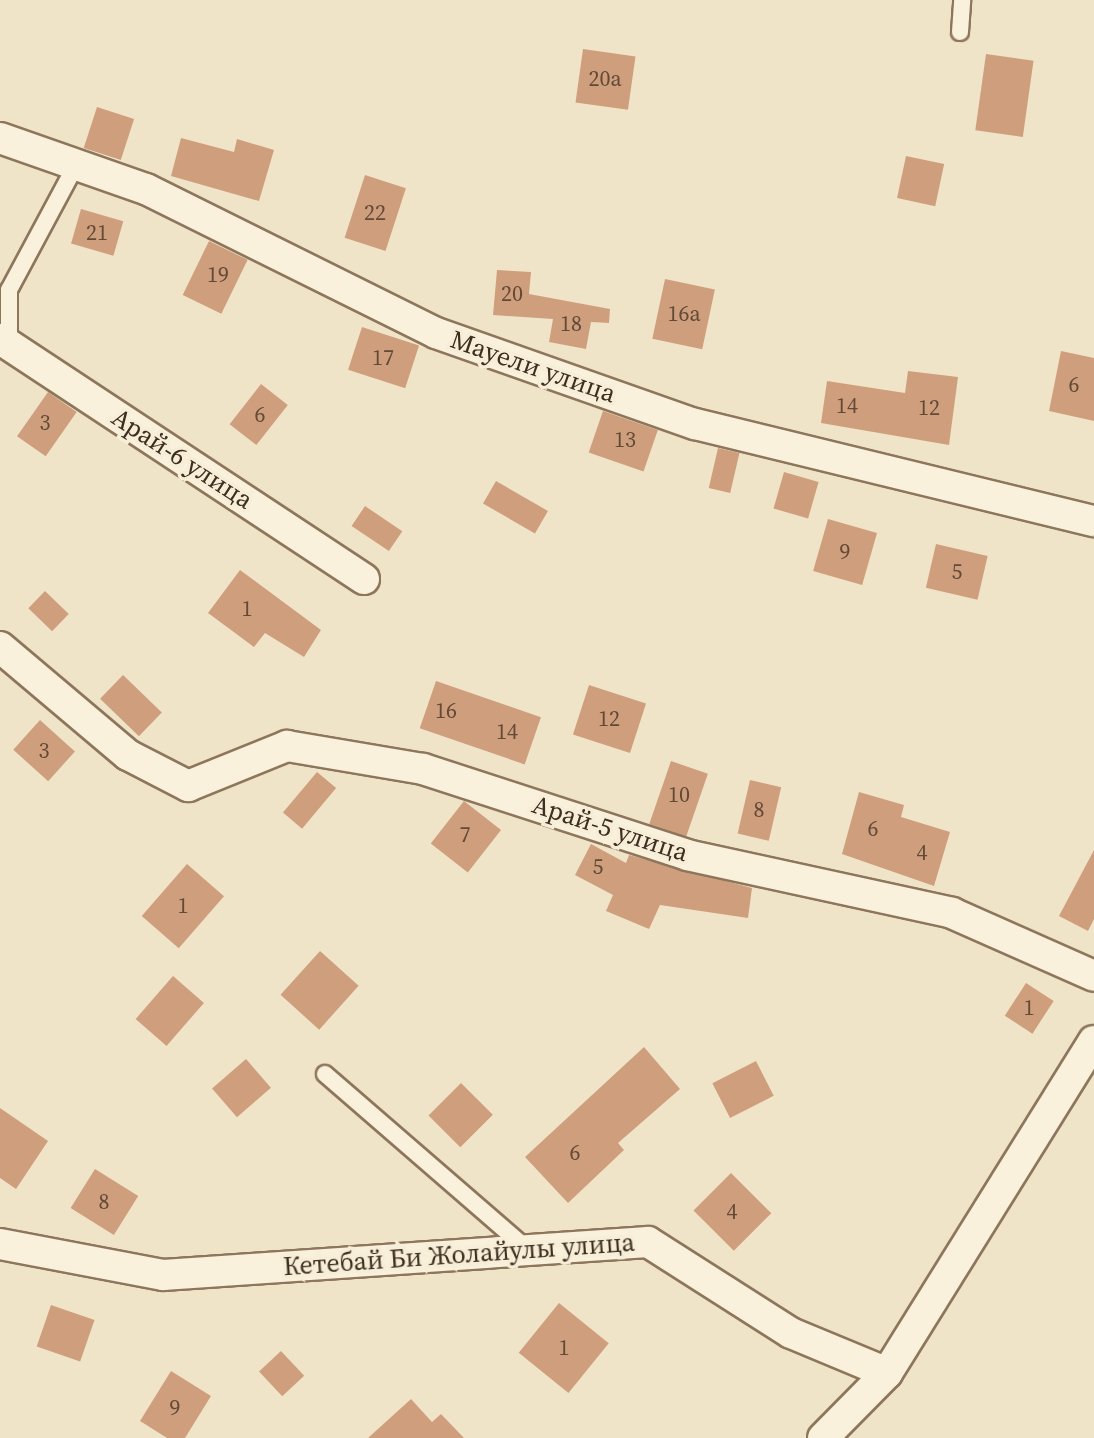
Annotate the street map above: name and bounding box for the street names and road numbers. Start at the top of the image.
street label: Мауели улица [446,324,620,410]
street label: Арай-6 улица [106,402,258,516]
street label: Арай-5 улица [528,789,692,869]
street label: Кетебай Би Жолайулы улица [282,1227,636,1283]

